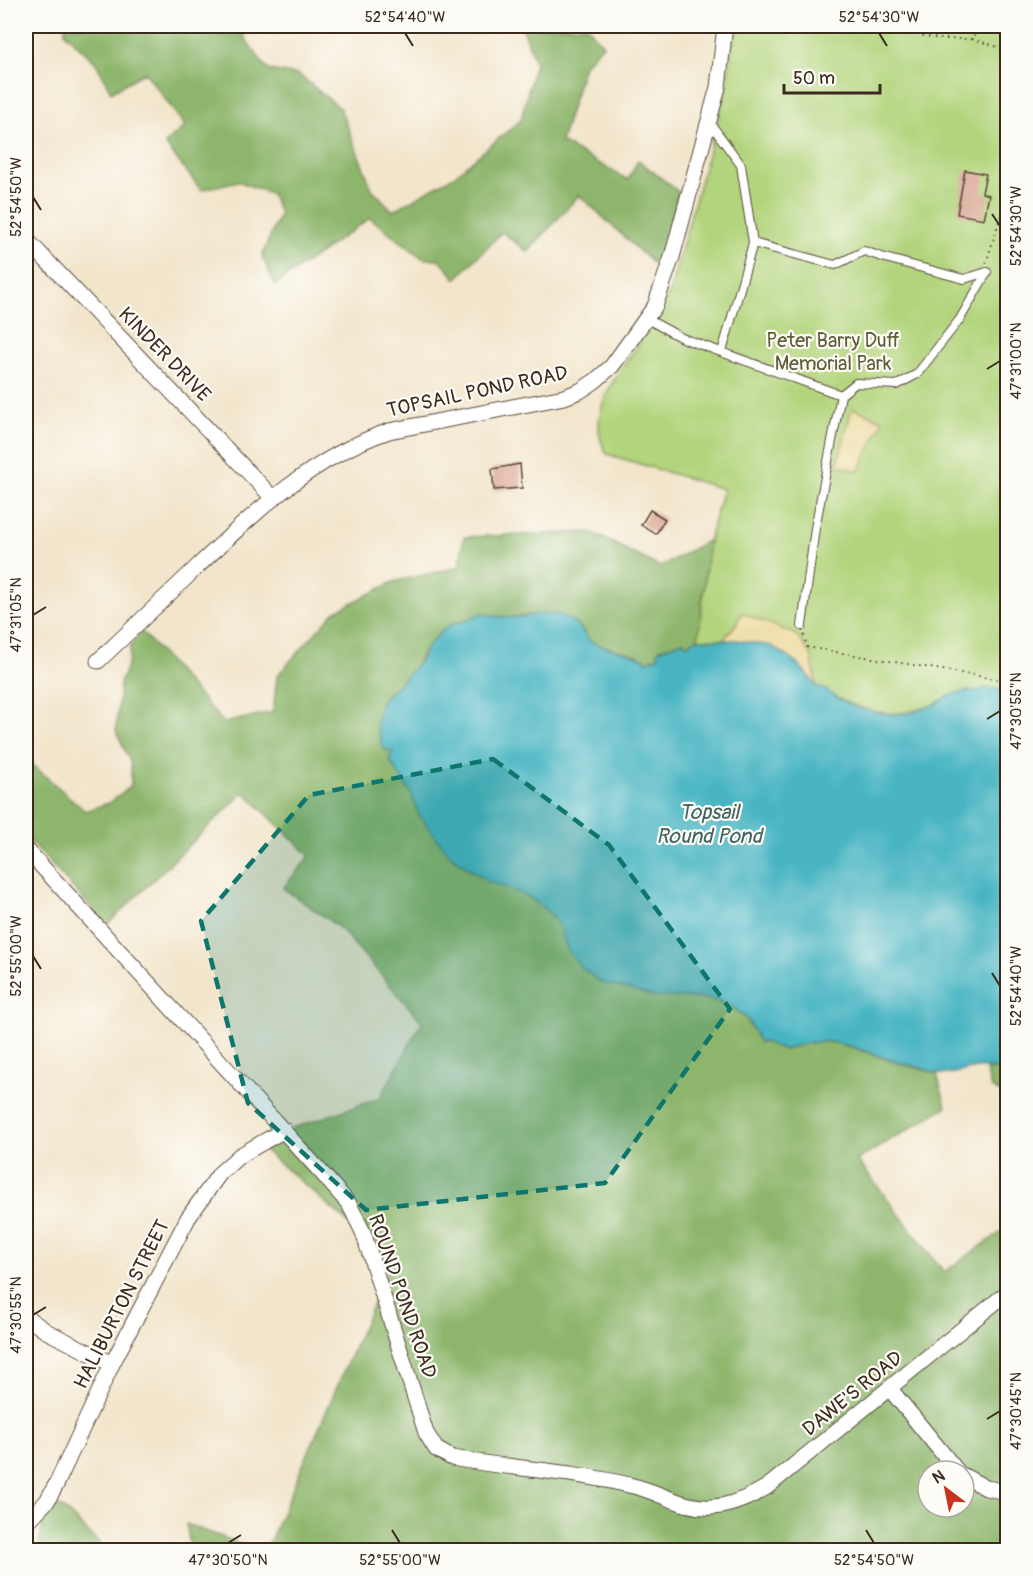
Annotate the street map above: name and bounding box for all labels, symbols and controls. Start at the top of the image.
text: 52°54'40"W [365,8,446,27]
text: 52°54'30"W [839,8,919,27]
scale bar [784,57,880,95]
text: 50 m [793,67,835,90]
text: 52°54'50"W [7,157,26,237]
text: 52°54'30"W [1007,186,1026,266]
street label: KINDER DRIVE [113,302,216,407]
text: 47°31'00"N [1007,322,1026,400]
park label: Peter Barry Duff Memorial Park [766,328,900,376]
street label: TOPSAIL POND ROAD [384,360,570,423]
text: 47°31'05"N [7,577,26,653]
text: 47°30'55"N [1007,672,1026,750]
water label: Topsail Round Pond [656,799,764,850]
text: 52°55'00"W [7,915,26,997]
text: 52°54'40"W [1007,945,1026,1026]
street label: ROUND POND ROAD [363,1211,442,1381]
street label: HALIBURTON STREET [68,1215,175,1393]
text: 47°30'55"N [7,1276,26,1354]
street label: DAWE'S ROAD [797,1345,907,1441]
text: 47°30'45"N [1007,1372,1026,1450]
north arrow [916,1459,976,1519]
text: N [929,1466,949,1488]
text: 47°30'50"N [188,1551,268,1570]
text: 52°55'00"W [359,1551,441,1570]
text: 52°54'50"W [834,1551,914,1570]

